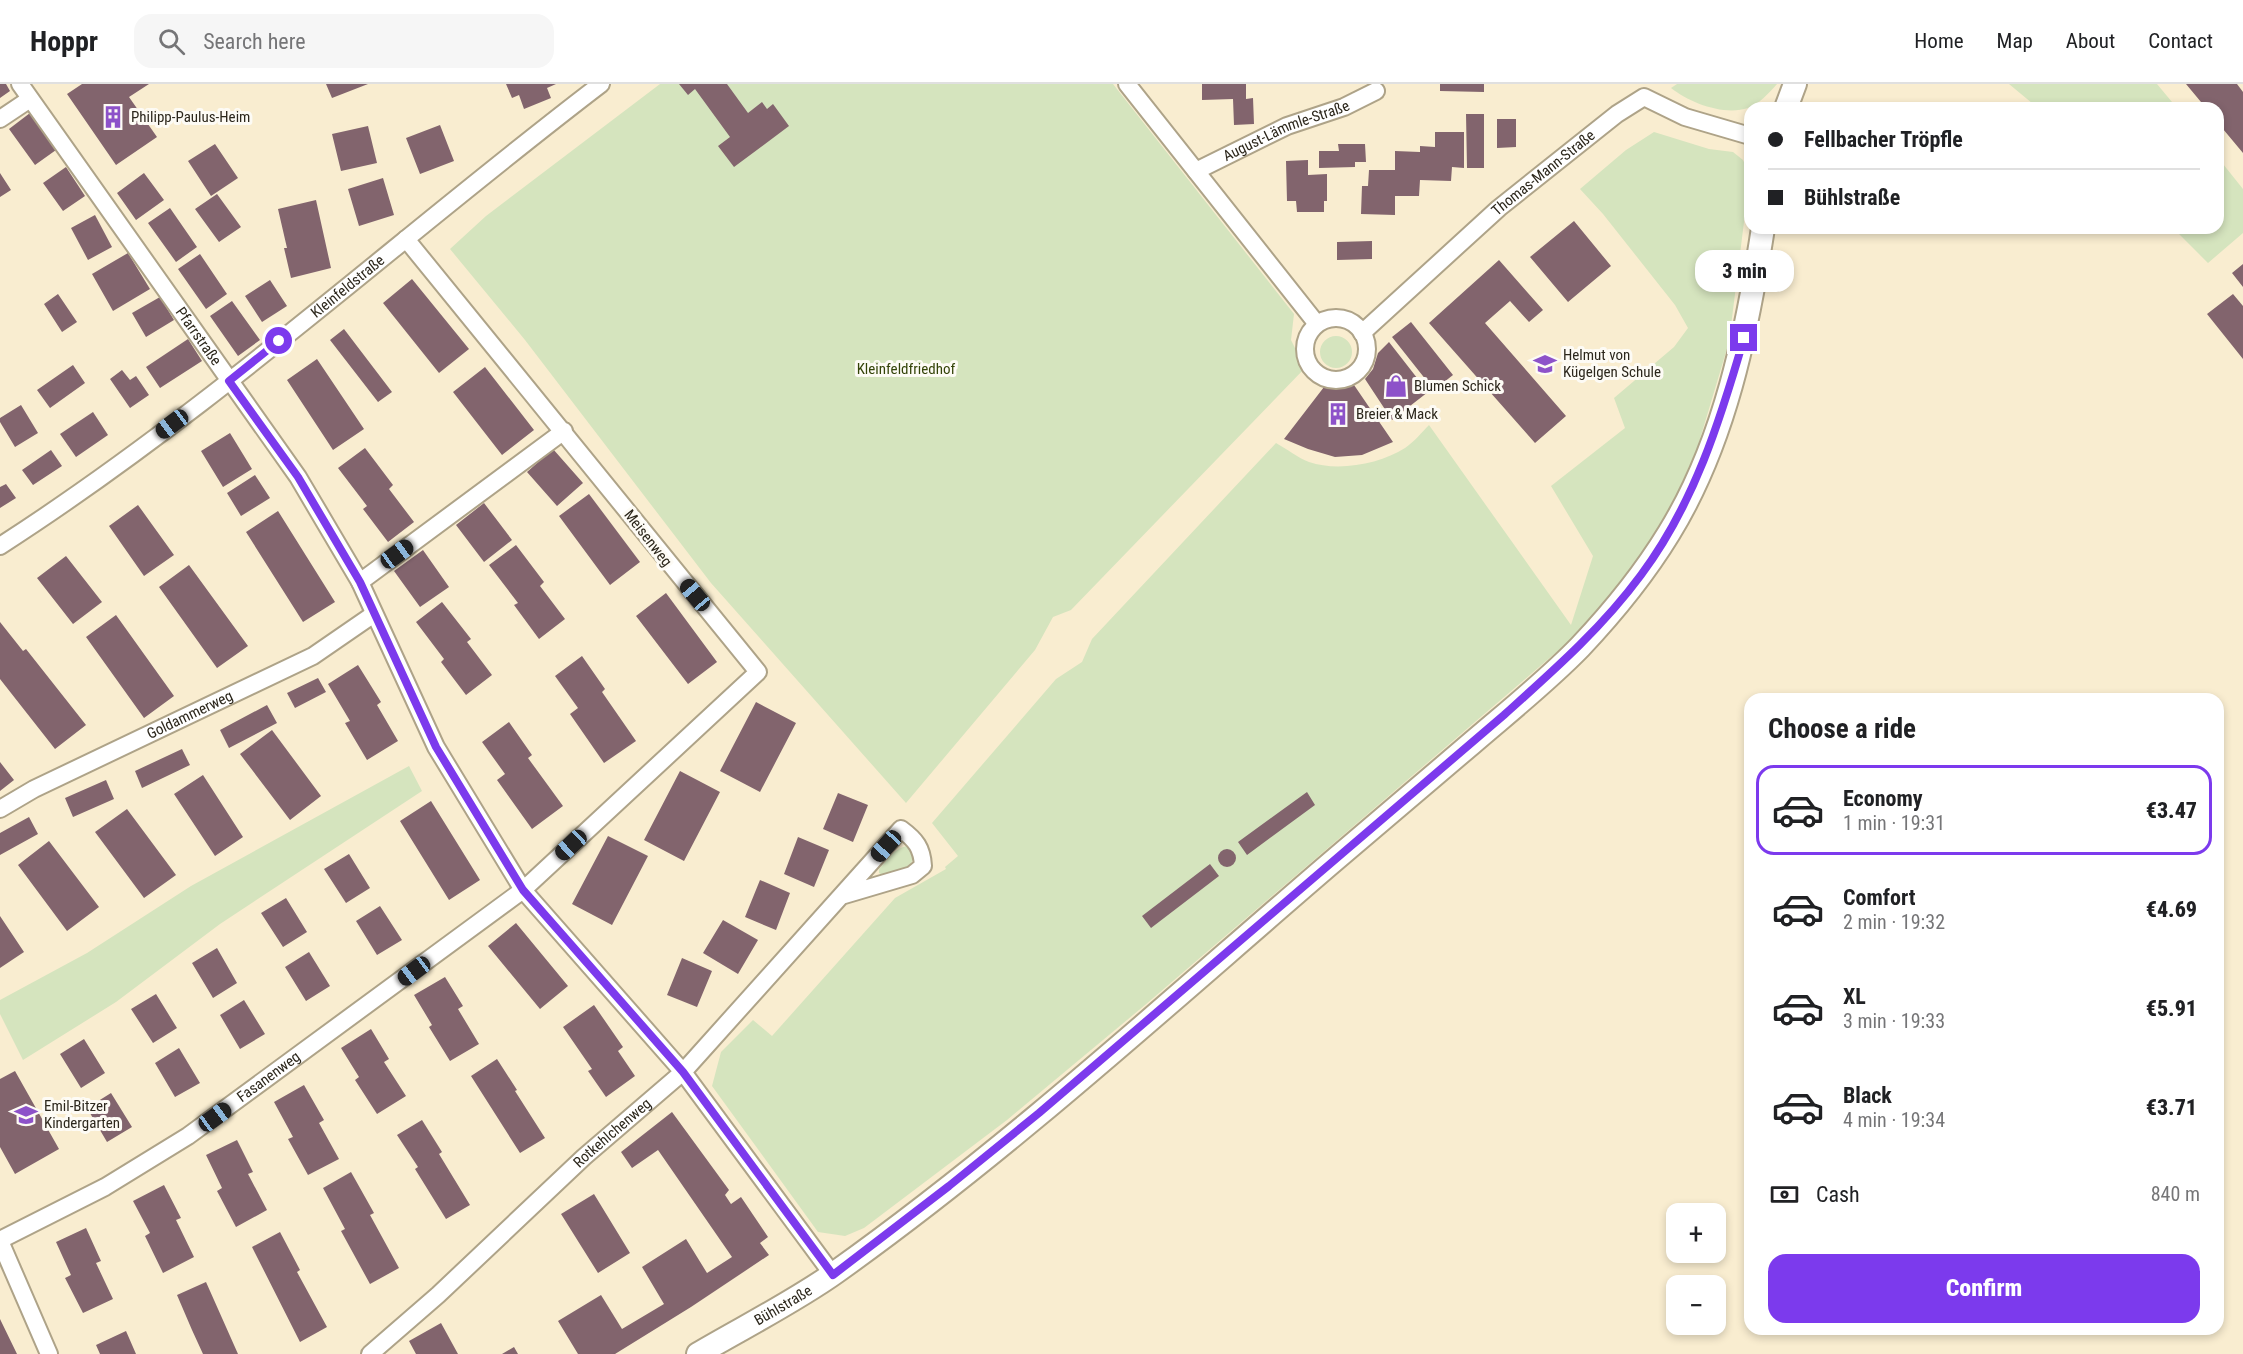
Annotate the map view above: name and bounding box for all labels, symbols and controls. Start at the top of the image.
search box [134,14,554,68]
text: Hoppr [30,25,98,58]
icon: search [155,25,188,58]
text: Search here [203,29,305,54]
text: Home [1914,29,1964,53]
text: Map [1997,29,2033,53]
text: About [2066,29,2115,53]
text: Contact [2148,29,2213,53]
street label: August-Lämmle-Straße [1220,97,1353,165]
building icon: Philipp-Paulus-Heim [100,104,126,130]
place label: Philipp-Paulus-Heim [131,108,250,126]
street label: Thomas-Mann-Straße [1488,126,1599,219]
text: Fellbacher Tröpfle [1804,127,1963,152]
text: Bühlstraße [1804,185,1900,210]
street label: Kleinfeldstraße [307,251,388,322]
callout: 3 min [1694,251,1794,293]
text: 3 min [1722,259,1767,283]
street label: Pfarrstraße [172,304,225,369]
route end [1730,324,1757,351]
route start [265,327,292,354]
place label: Helmut von Kügelgen Schule [1563,346,1661,381]
school or university icon: Helmut von Kügelgen Schule [1532,351,1558,377]
park label: Kleinfeldfriedhof [857,360,956,378]
shop icon: Blumen Schick [1383,373,1409,399]
place label: Blumen Schick [1414,377,1501,395]
building icon: Breier & Mack [1325,401,1351,427]
place label: Breier & Mack [1356,405,1438,423]
car [152,406,192,442]
street label: Meisenweg [620,506,676,570]
car [377,536,417,572]
car [677,575,713,615]
street label: Goldammerweg [144,687,236,743]
text: Choose a ride [1768,713,1916,745]
icon: car [1771,783,1825,837]
text: Economy [1843,786,1923,811]
text: €3.47 [2146,798,2197,823]
text: 1 min · 19:31 [1843,811,1945,835]
car [552,826,590,864]
car [867,827,905,865]
icon: car [1771,882,1825,936]
text: Comfort [1843,885,1916,910]
text: €4.69 [2146,897,2197,922]
text: 2 min · 19:32 [1843,910,1945,934]
car [394,953,434,989]
icon: car [1771,981,1825,1035]
text: XL [1843,984,1866,1009]
text: €5.91 [2146,996,2197,1021]
text: 3 min · 19:33 [1843,1009,1945,1033]
street label: Fasanenweg [233,1048,304,1106]
icon: car [1771,1080,1825,1134]
text: Black [1843,1083,1892,1108]
street label: Rotkehlchenweg [570,1094,655,1171]
text: €3.71 [2146,1095,2197,1120]
place label: Emil-Bitzer Kindergarten [44,1097,120,1132]
car [195,1099,235,1135]
school or university icon: Emil-Bitzer Kindergarten [13,1102,39,1128]
text: 4 min · 19:34 [1843,1108,1945,1132]
icon: cash [1768,1178,1801,1211]
text: Cash [1816,1182,1860,1207]
text: 840 m [2151,1182,2200,1206]
map controls [1666,1203,1726,1335]
button: + [1666,1203,1726,1263]
button: Confirm [1768,1254,2200,1323]
button: − [1666,1275,1726,1335]
street label: Bühlstraße [751,1281,815,1329]

